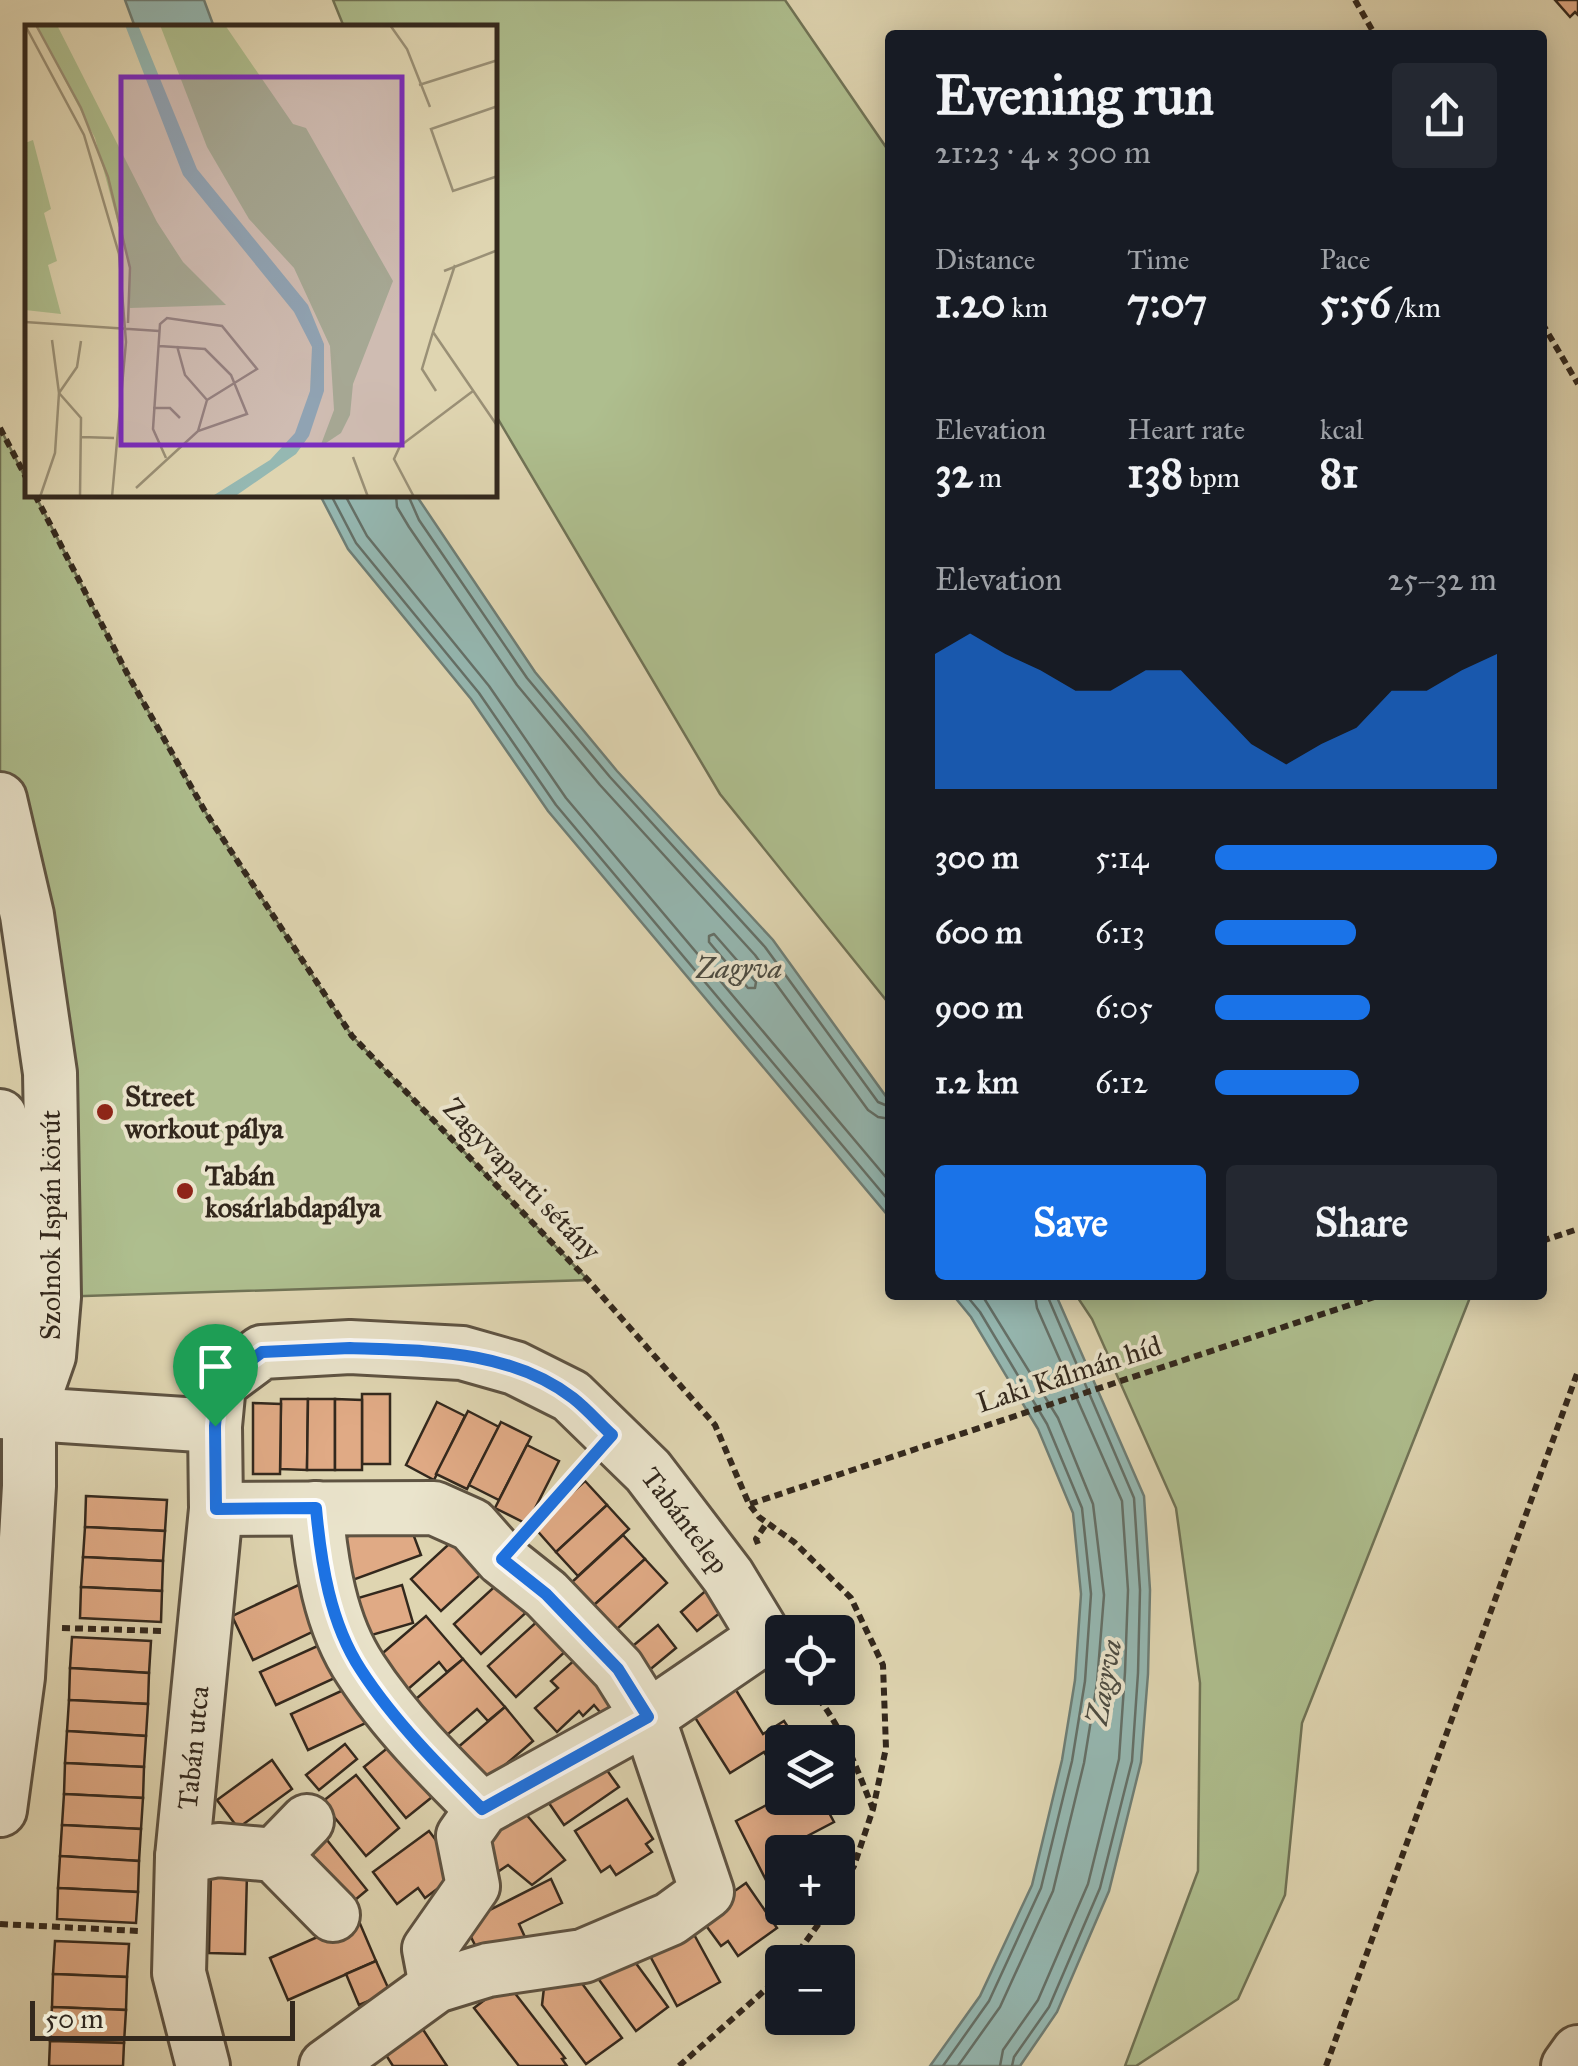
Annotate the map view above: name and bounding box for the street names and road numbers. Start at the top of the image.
street label: Zagyvaparti sétány [436,1091,609,1268]
street label: Szolnok Ispán körút [33,1110,68,1340]
street label: Laki Kálmán híd [972,1328,1166,1420]
street label: Tabántelep [634,1460,737,1580]
street label: Tabán utca [169,1684,216,1811]

